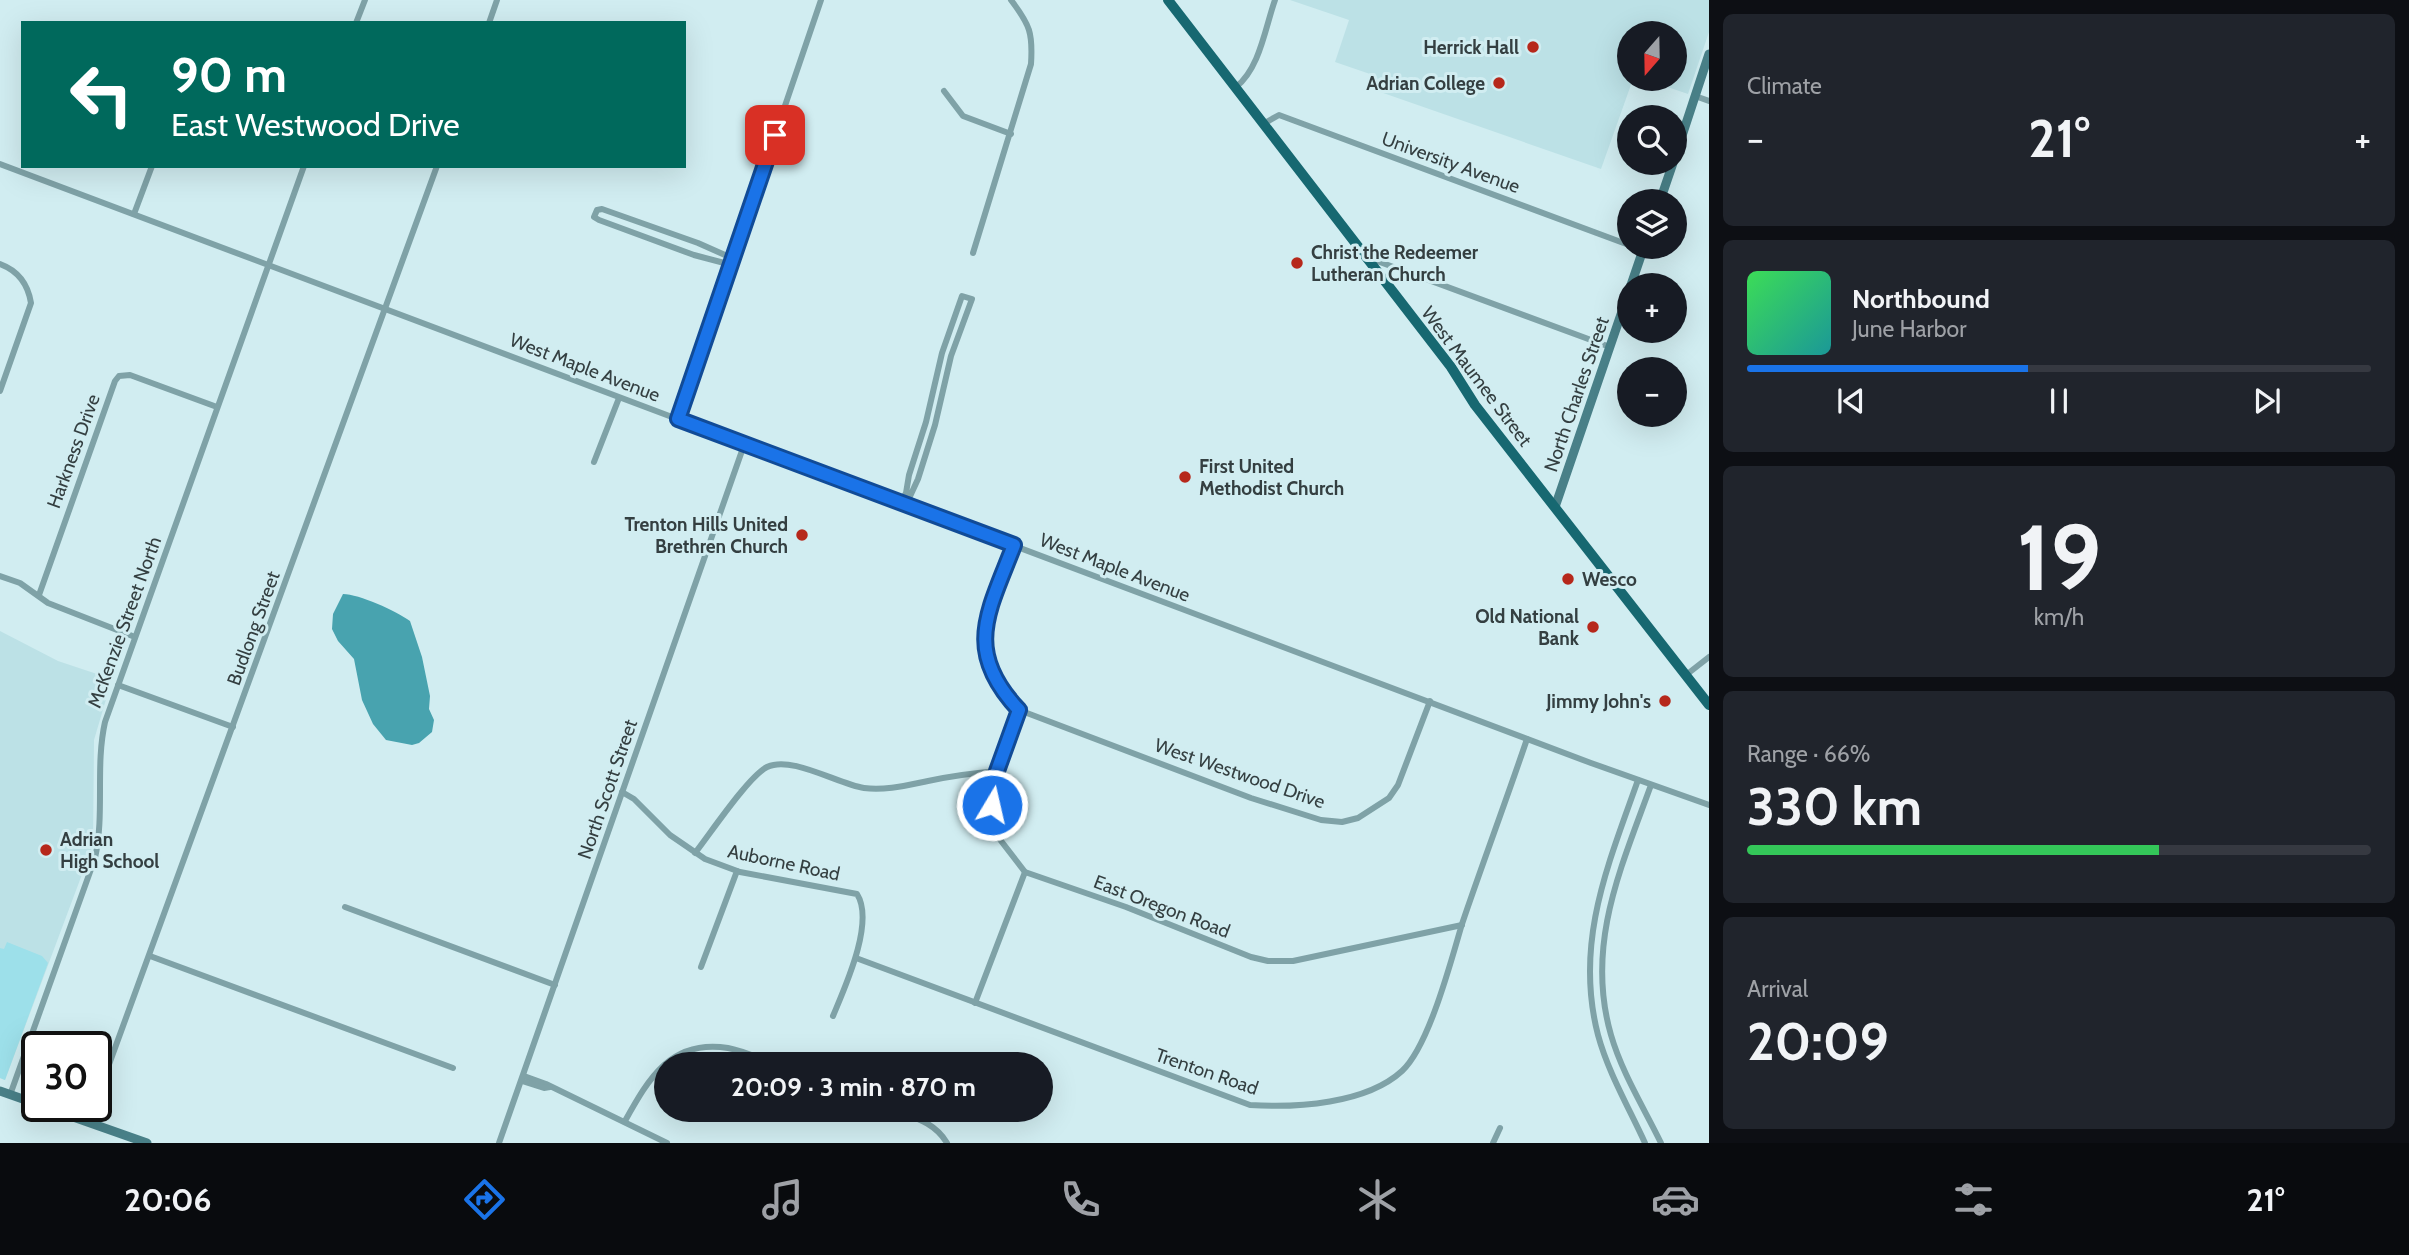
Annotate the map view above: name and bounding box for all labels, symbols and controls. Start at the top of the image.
north arrow [1617,21,1687,91]
map controls [1617,21,1687,427]
place label: Herrick Hall [1423,36,1519,59]
marker: Herrick Hall [1525,39,1541,55]
text: 90 m [171,45,287,104]
icon: left [56,49,147,140]
place label: Adrian College [1366,72,1485,95]
text: Climate [1747,72,1822,100]
marker: Adrian College [1491,75,1507,91]
text: East Westwood Drive [171,105,460,144]
pin [745,105,805,165]
button: search [1617,105,1687,175]
text: 21° [2028,107,2090,170]
text: − [1747,115,1764,162]
text: + [2354,115,2371,162]
icon: arrive [756,116,794,154]
street label: University Avenue [1379,127,1523,198]
button: layers [1617,189,1687,259]
place label: Christ the Redeemer Lutheran Church [1311,241,1479,286]
marker: Christ the Redeemer Lutheran Church [1289,255,1305,271]
button: + [1617,273,1687,343]
text: Northbound [1852,283,1990,315]
street label: West Maumee Street [1417,302,1537,451]
street label: North Charles Street [1539,313,1614,475]
text: June Harbor [1852,315,1966,343]
street label: West Maple Avenue [506,328,663,407]
button: − [1617,357,1687,427]
icon: previous [1832,382,1870,420]
icon: pause [2040,382,2078,420]
icon: next [2248,382,2286,420]
street label: Harkness Drive [42,391,105,511]
place label: First United Methodist Church [1199,455,1344,500]
marker: First United Methodist Church [1177,469,1193,485]
text: 19 [2017,502,2101,613]
place label: Trenton Hills United Brethren Church [625,513,788,558]
marker: Trenton Hills United Brethren Church [794,527,810,543]
street label: West Maple Avenue [1036,528,1193,607]
street label: McKenzie Street North [83,533,166,711]
street label: Budlong Street [222,567,285,688]
place label: Wesco [1582,568,1637,591]
marker: Wesco [1560,571,1576,587]
text: km/h [2034,603,2084,631]
place label: Old National Bank [1475,605,1580,650]
marker: Old National Bank [1585,619,1601,635]
place label: Jimmy John's [1545,690,1651,713]
marker: Jimmy John's [1657,693,1673,709]
street label: North Scott Street [573,716,642,862]
street label: West Westwood Drive [1152,733,1328,814]
text: Range · 66% [1747,740,1871,768]
position arrow [955,768,1029,842]
text: 330 km [1747,775,1922,838]
place label: Adrian High School [60,828,159,873]
street label: Auborne Road [726,839,842,886]
marker: Adrian High School [38,842,54,858]
street label: East Oregon Road [1090,870,1233,943]
text: Arrival [1747,975,1808,1003]
text: 20:09 [1747,1010,1889,1073]
speed limit sign: 30 [21,1031,112,1122]
street label: Trenton Road [1152,1043,1261,1100]
text: 20:09 · 3 min · 870 m [731,1071,976,1103]
icon: directions [460,1175,509,1224]
icon: music [758,1175,807,1224]
icon: phone [1056,1175,1105,1224]
icon: climate [1353,1175,1402,1224]
icon: car [1651,1175,1700,1224]
icon: filters [1949,1175,1998,1224]
text: 20:06 [124,1180,212,1219]
text: 21° [2247,1180,2285,1219]

